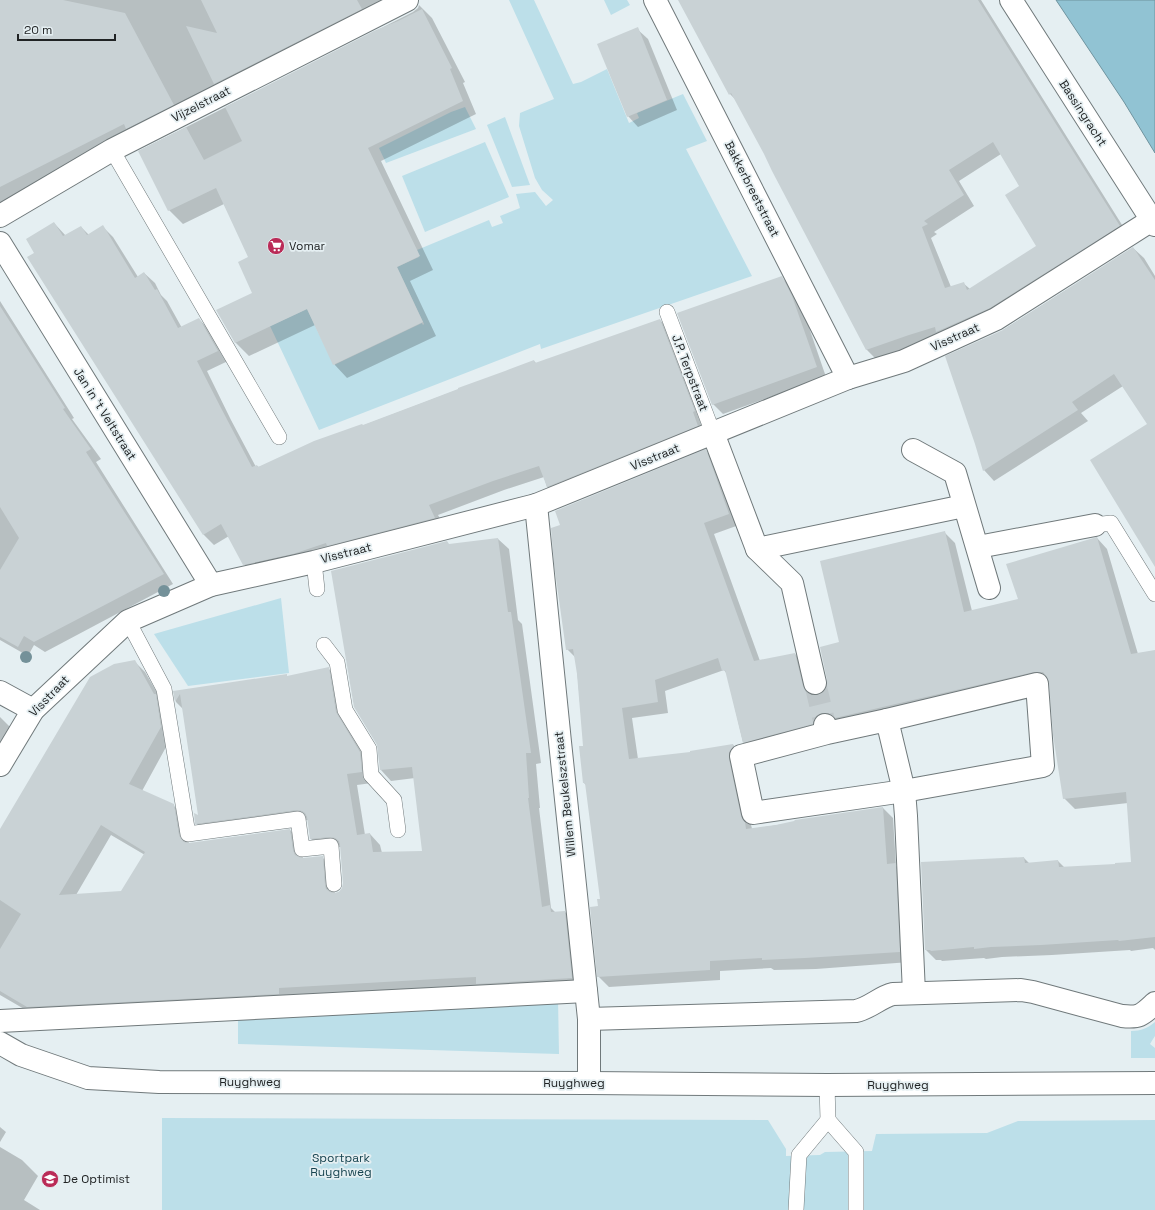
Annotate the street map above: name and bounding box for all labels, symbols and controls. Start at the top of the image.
scale bar [18,16,115,42]
text: 20 m [24,22,52,38]
street label: Bassingracht [1055,77,1111,149]
street label: Vijzelstraat [169,82,233,126]
street label: Bakkerbreetstraat [721,138,783,240]
supermarket icon: Vomar [266,236,286,256]
place label: Vomar [289,238,326,254]
street label: Visstraat [928,319,982,355]
street label: J.P. Terpstraat [668,332,712,414]
street label: Jan in 't Veltstraat [70,365,140,463]
street label: Visstraat [628,440,682,474]
street label: Visstraat [319,539,373,567]
street label: Visstraat [25,672,73,720]
street label: Willem Beukelszstraat [550,731,580,857]
street label: Ruyghweg [219,1074,281,1090]
street label: Ruyghweg [543,1075,605,1091]
street label: Ruyghweg [867,1077,929,1093]
park label: Sportpark Ruyghweg [310,1150,372,1180]
school or university icon: De Optimist [40,1169,60,1189]
place label: De Optimist [63,1171,130,1187]

